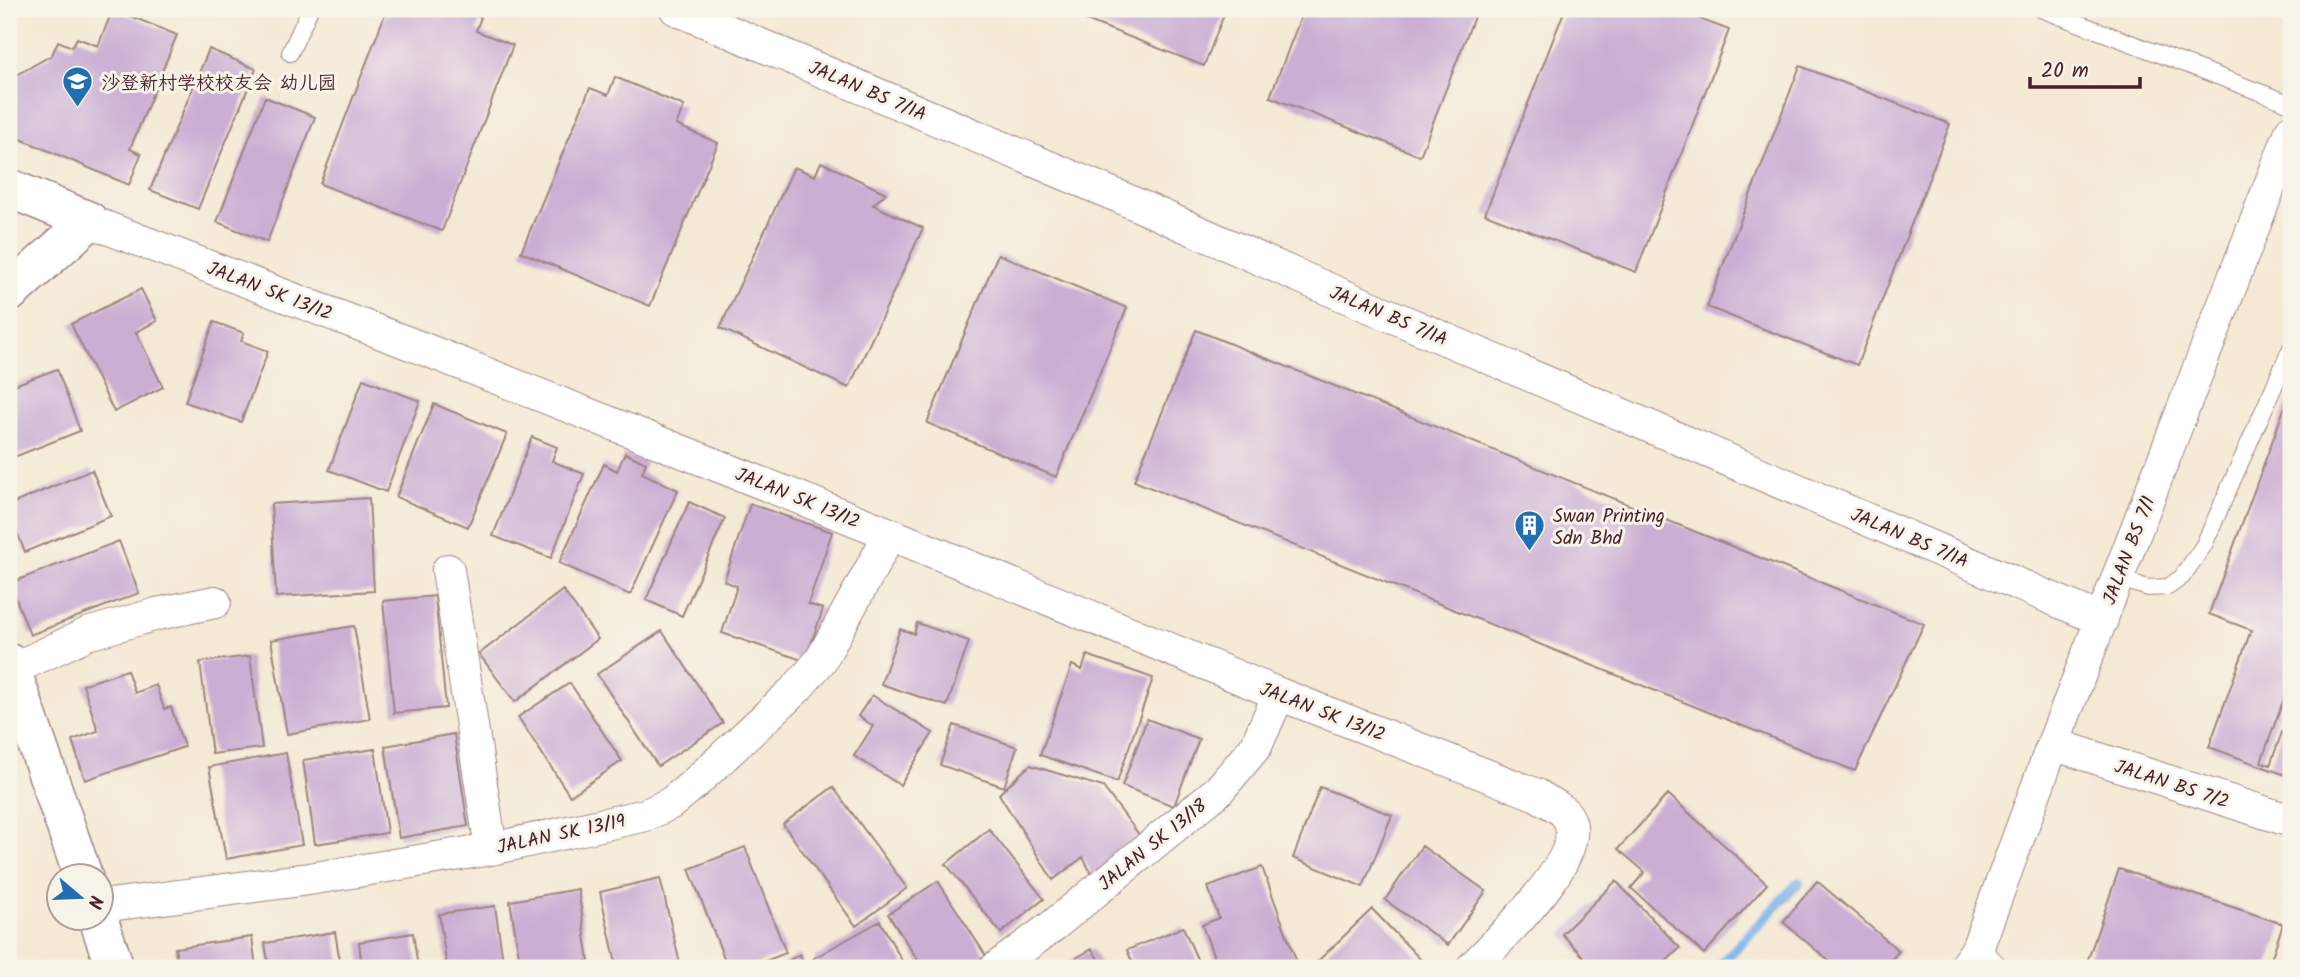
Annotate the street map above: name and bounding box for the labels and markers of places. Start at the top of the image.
school or university icon: 沙登新村学校校友会 幼儿园 [61,65,95,109]
place label: 沙登新村学校校友会 幼儿园 [101,69,337,99]
place label: Swan Printing Sdn Bhd [1553,502,1665,554]
building icon: Swan Printing Sdn Bhd [1513,509,1547,553]

